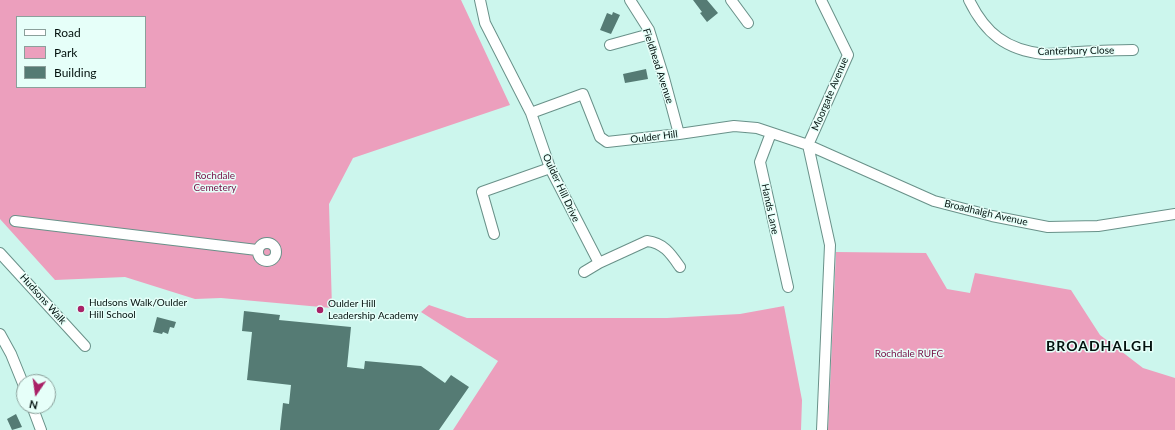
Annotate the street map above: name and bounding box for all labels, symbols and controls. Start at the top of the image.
legend [16,16,146,88]
text: Road [54,25,81,40]
street label: Fieldhead Avenue [640,27,676,105]
street label: Canterbury Close [1038,44,1114,58]
text: Park [54,45,77,60]
street label: Moorgate Avenue [809,55,851,133]
text: Building [54,65,97,80]
street label: Oulder Hill [630,128,678,146]
street label: Oulder Hill Drive [540,152,582,224]
park label: Rochdale Cemetery [194,170,236,194]
street label: Hands Lane [759,183,781,235]
street label: Broadhalgh Avenue [943,198,1029,228]
street label: Hudsons Walk [17,271,69,327]
place label: Hudsons Walk/Oulder Hill School [89,297,187,320]
place label: Oulder Hill Leadership Academy [328,298,418,322]
marker: Hudsons Walk/Oulder Hill School [76,304,86,314]
marker: Oulder Hill Leadership Academy [315,305,325,315]
district label: BROADHALGH [1046,338,1154,354]
park label: Rochdale RUFC [875,348,943,360]
north arrow [16,374,56,414]
text: N [28,398,39,412]

